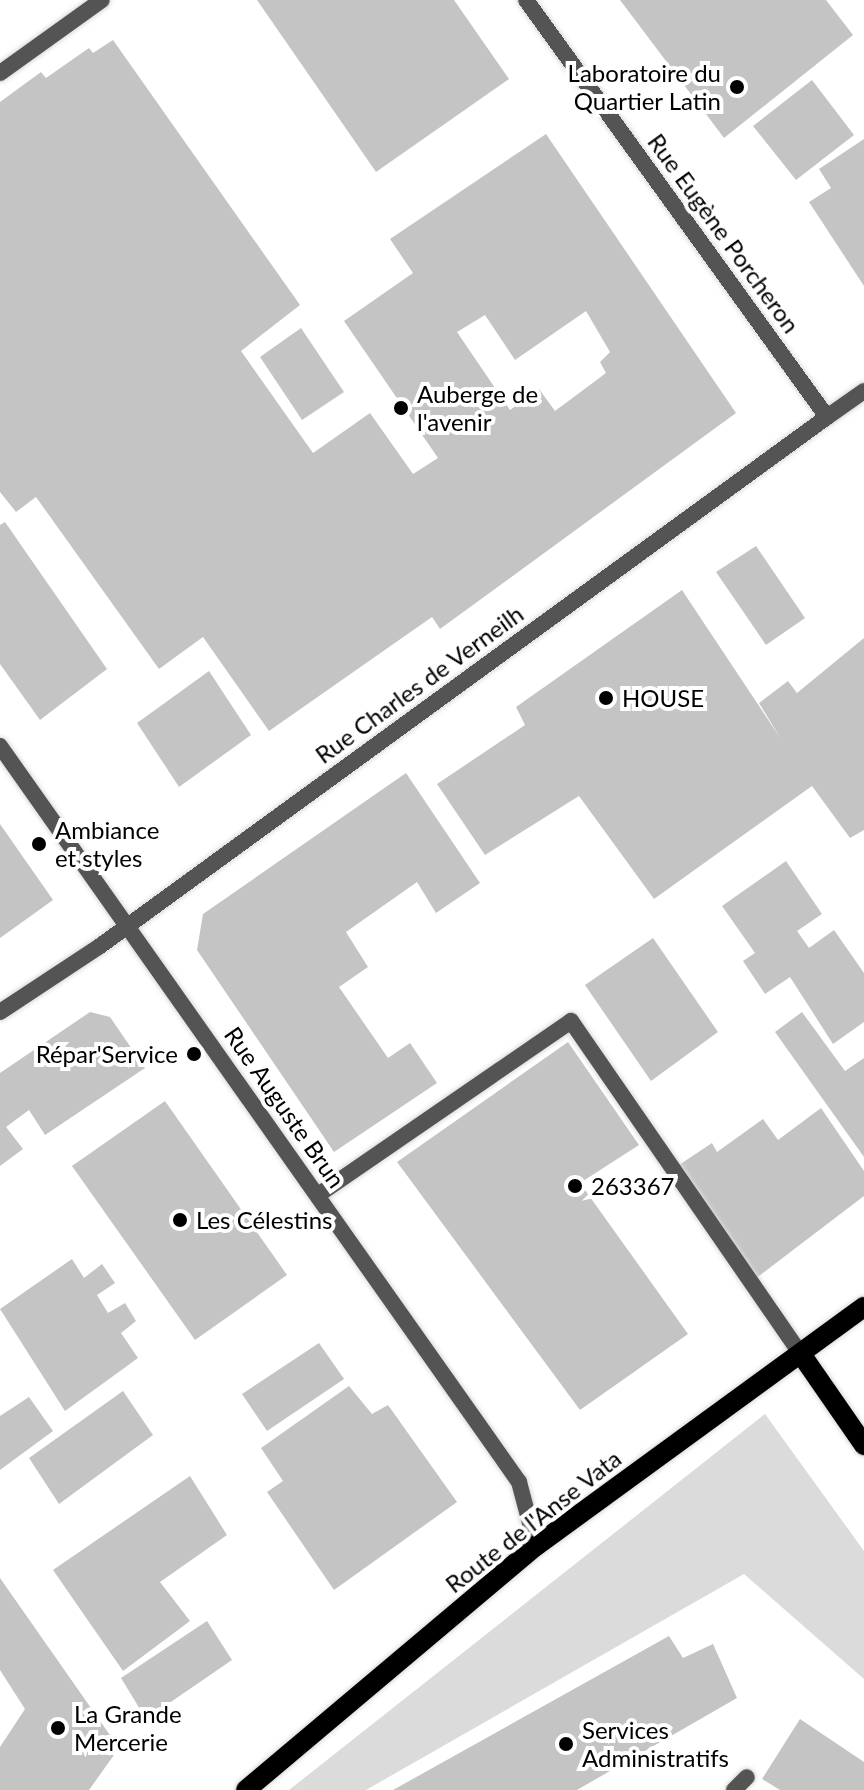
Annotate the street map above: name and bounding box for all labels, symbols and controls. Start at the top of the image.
place label: Laboratoire du Quartier Latin [568,59,721,115]
marker: Laboratoire du Quartier Latin [728,78,746,96]
street label: Rue Eugène Porcheron [642,128,806,338]
place label: Auberge de l'avenir [417,380,538,436]
marker: Auberge de l'avenir [392,399,410,417]
street label: Rue Charles de Verneilh [309,599,529,769]
place label: HOUSE [622,684,704,712]
marker: HOUSE [597,689,615,707]
place label: Ambiance et styles [55,816,159,872]
marker: Ambiance et styles [30,835,48,853]
street label: Rue Auguste Brun [219,1021,351,1193]
place label: Répar'Service [36,1040,178,1068]
marker: Répar'Service [185,1045,203,1063]
place label: 263367 [591,1172,675,1200]
marker: 263367 [566,1177,584,1195]
place label: Les Célestins [196,1206,332,1234]
marker: Les Célestins [171,1211,189,1229]
street label: Route de l'Anse Vata [439,1443,627,1599]
place label: La Grande Mercerie [74,1700,182,1756]
place label: Services Administratifs [582,1716,729,1772]
marker: La Grande Mercerie [49,1719,67,1737]
marker: Services Administratifs [557,1735,575,1753]

